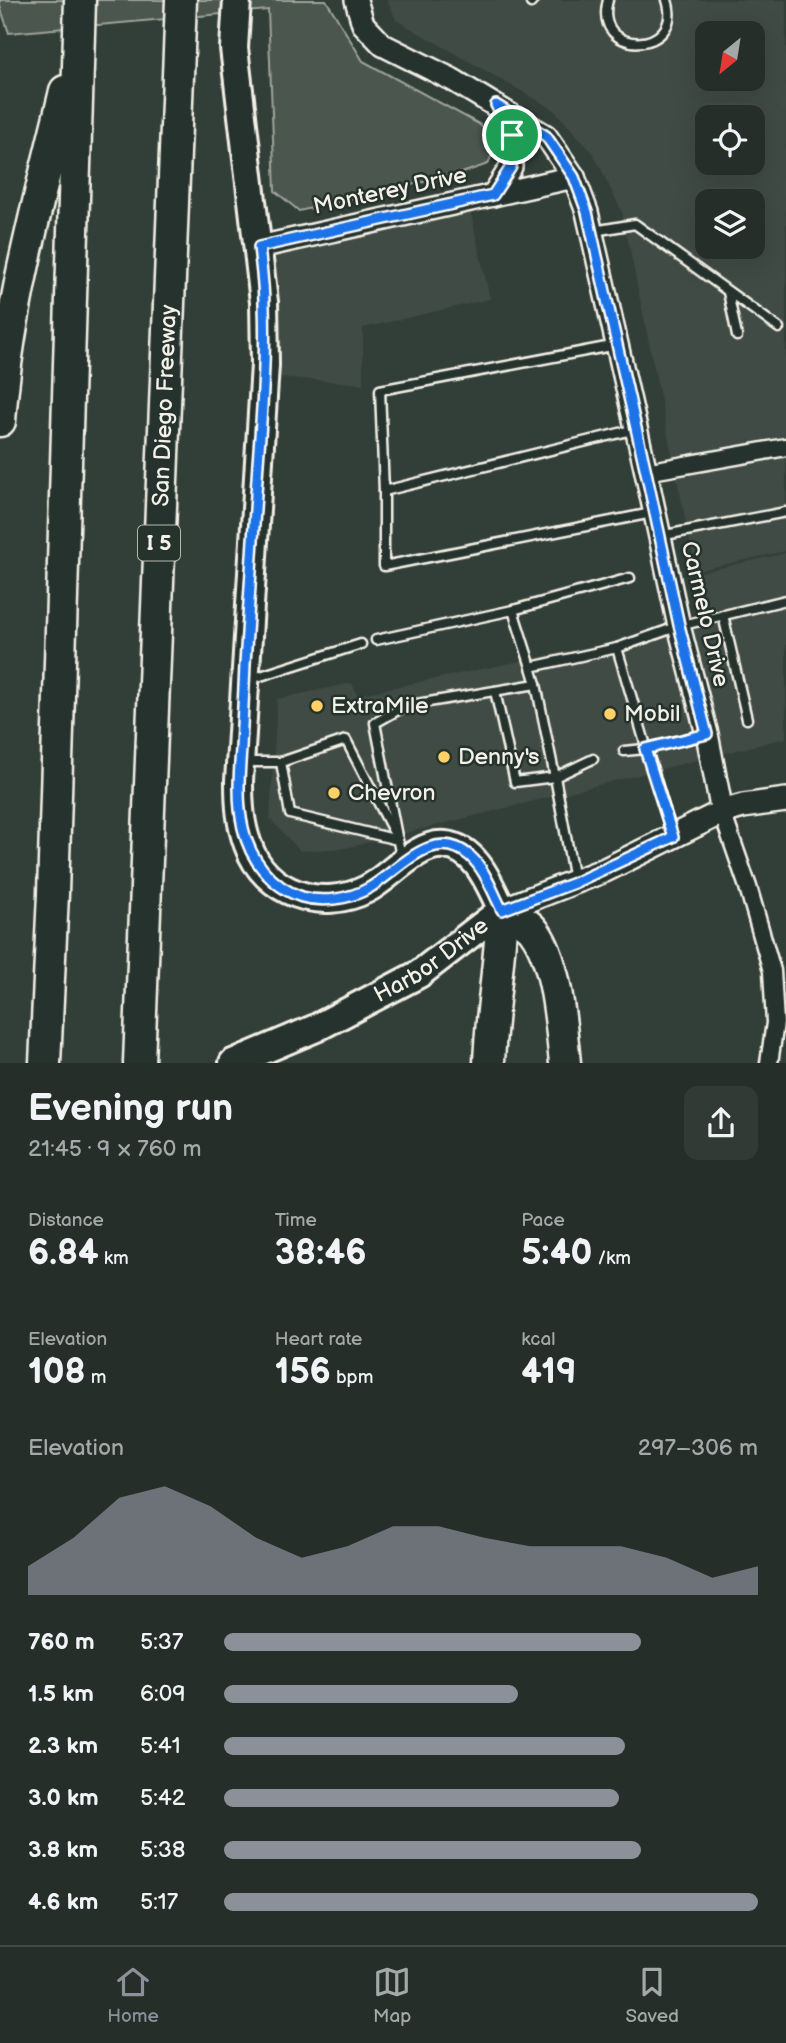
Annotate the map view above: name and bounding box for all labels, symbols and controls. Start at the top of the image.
north arrow [695,21,765,91]
map controls [695,21,765,259]
pin [482,105,542,165]
button: locate [695,105,765,175]
icon: arrive [493,116,531,154]
street label: Monterey Drive [311,161,469,221]
button: layers [695,189,765,259]
street label: San Diego Freeway [147,303,183,507]
road number: I 5 [138,526,180,560]
street label: Carmelo Drive [675,538,735,690]
place label: ExtraMile [331,692,429,720]
marker: ExtraMile [309,698,325,714]
place label: Mobil [624,700,680,728]
marker: Mobil [602,706,618,722]
place label: Denny's [458,743,539,771]
marker: Denny's [436,749,452,765]
place label: Chevron [348,779,436,807]
marker: Chevron [326,785,342,801]
street label: Harbor Drive [369,912,494,1009]
text: Evening run [28,1086,233,1131]
button: share [684,1086,758,1160]
text: 21:45 · 9 × 760 m [28,1135,201,1163]
text: Distance [28,1209,104,1232]
text: Time [275,1209,317,1232]
text: Pace [521,1209,565,1232]
text: 6.84 [28,1232,99,1275]
text: 38:46 [275,1232,366,1275]
text: 5:40 [521,1232,592,1275]
text: km [99,1247,129,1270]
text: /km [592,1247,631,1270]
text: Elevation [28,1328,107,1351]
text: Heart rate [275,1328,362,1351]
text: kcal [521,1328,555,1351]
text: 108 [28,1351,86,1394]
text: 156 [275,1351,331,1394]
text: 419 [521,1351,577,1394]
text: m [86,1366,106,1389]
text: bpm [331,1366,373,1389]
text: Elevation [28,1434,124,1462]
text: 297–306 m [638,1434,758,1462]
text: 760 m [28,1628,95,1656]
text: 5:37 [140,1628,183,1656]
text: 1.5 km [28,1680,94,1708]
text: 6:09 [140,1680,186,1708]
text: 2.3 km [28,1732,98,1760]
text: 5:41 [140,1732,181,1760]
text: 3.0 km [28,1784,99,1812]
text: 5:42 [140,1784,185,1812]
text: 3.8 km [28,1836,98,1864]
text: 5:38 [140,1836,185,1864]
text: 4.6 km [28,1888,98,1916]
text: 5:17 [140,1888,178,1916]
tab: Home [107,1963,159,2028]
tab: Map [373,1963,411,2028]
tab: Saved [626,1963,679,2028]

